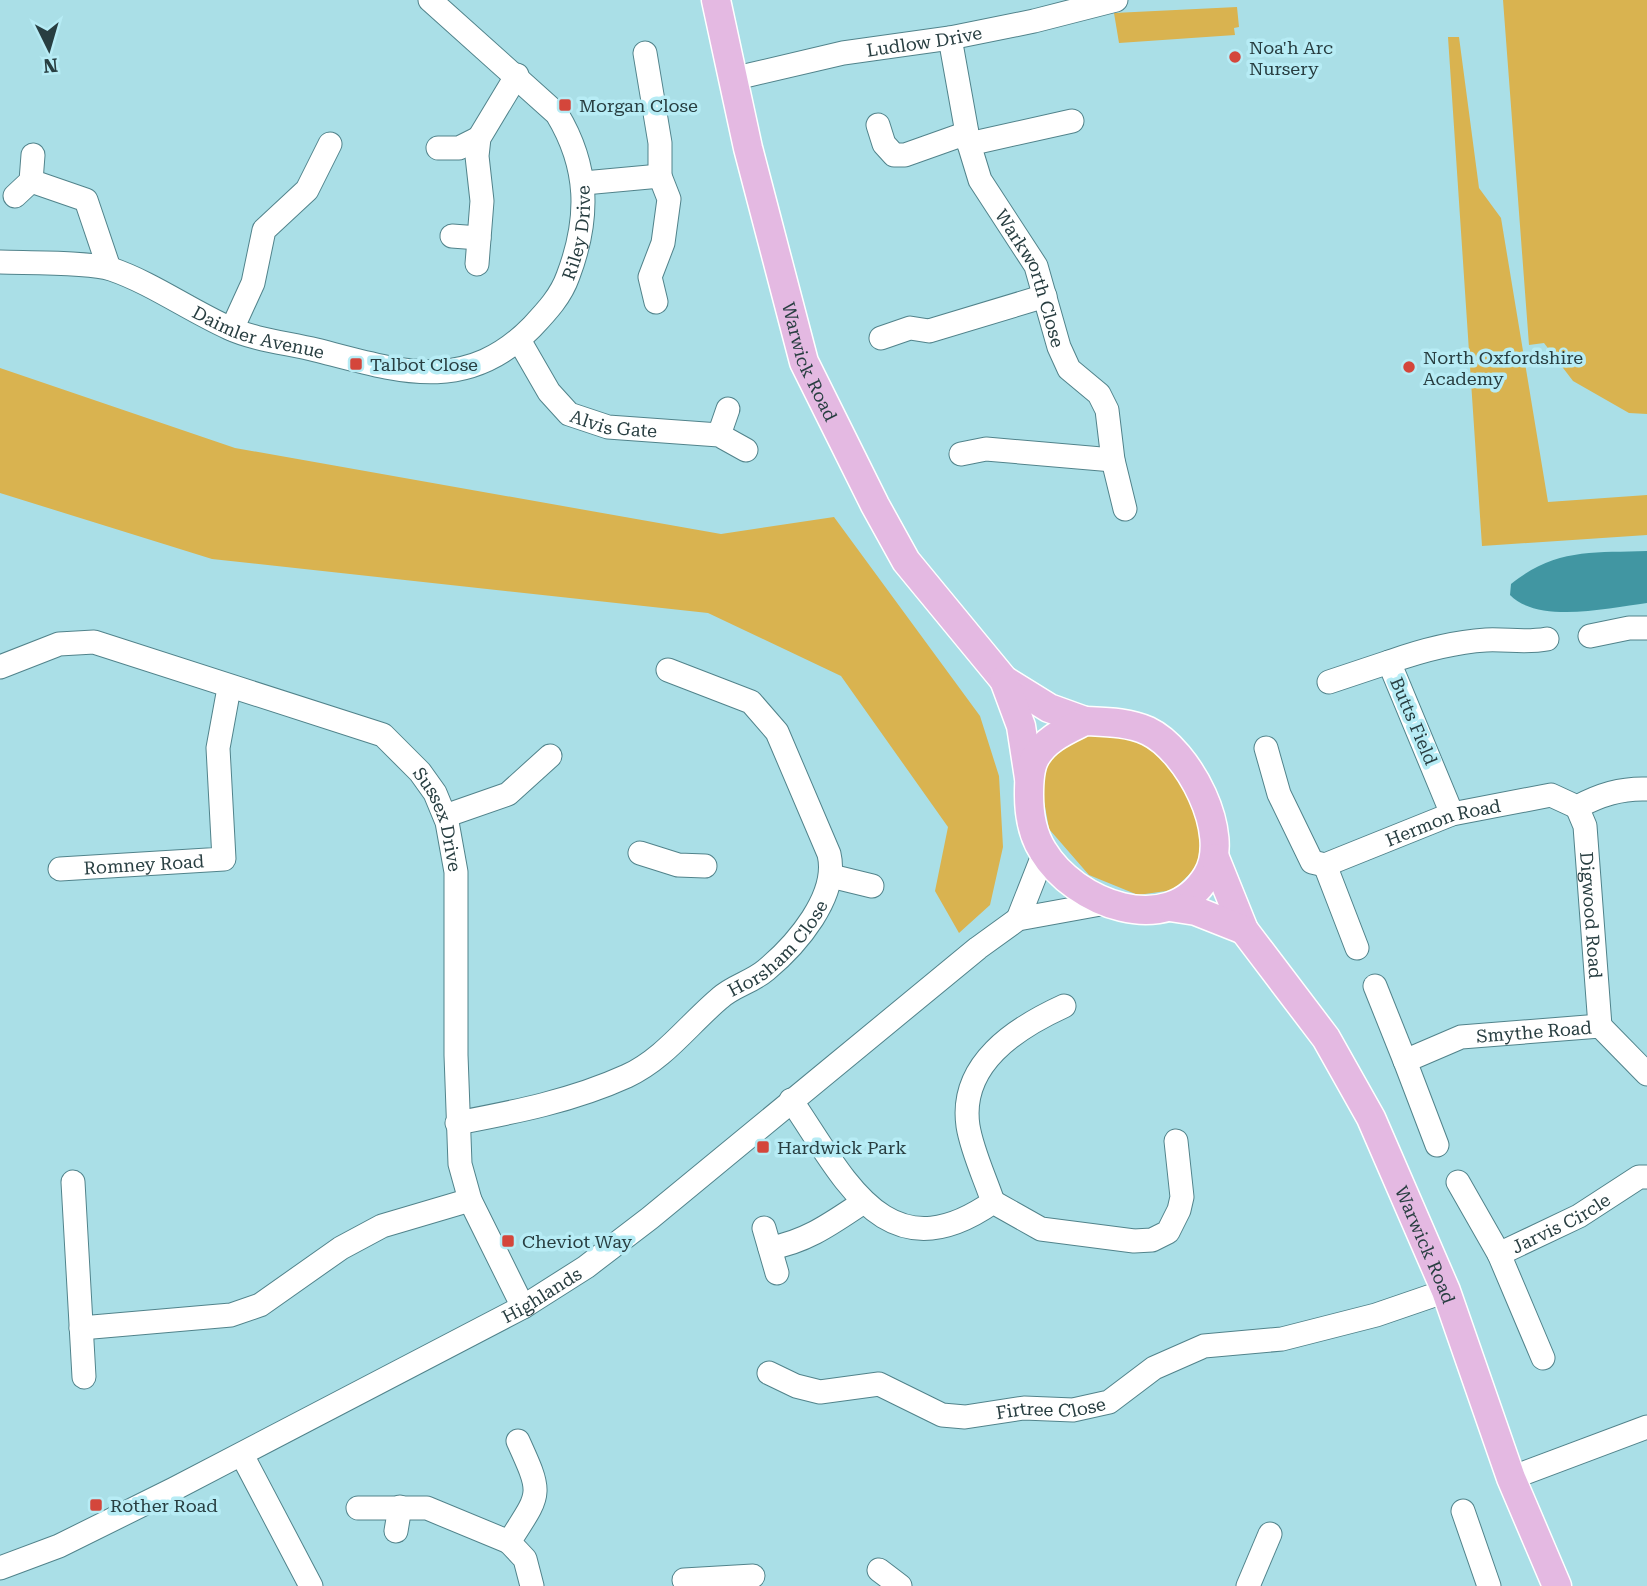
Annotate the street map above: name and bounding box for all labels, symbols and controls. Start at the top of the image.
north arrow [14,14,84,84]
street label: Ludlow Drive [865,21,984,60]
place label: Noa'h Arc Nursery [1249,37,1333,79]
marker: Noa'h Arc Nursery [1227,49,1243,65]
text: N [42,53,59,78]
place label: Morgan Close [579,95,698,116]
marker: Morgan Close [557,97,573,113]
street label: Riley Drive [557,185,594,283]
street label: Warkworth Close [991,205,1069,350]
street label: Warwick Road [778,300,842,425]
street label: Daimler Avenue [189,301,327,362]
place label: North Oxfordshire Academy [1423,347,1583,389]
place label: Talbot Close [370,354,478,375]
marker: Talbot Close [348,356,364,372]
marker: North Oxfordshire Academy [1401,359,1417,375]
street label: Alvis Gate [568,405,658,441]
street label: Butts Field [1386,674,1442,768]
street label: Sussex Drive [409,763,466,873]
street label: Hermon Road [1382,794,1503,850]
street label: Romney Road [83,850,205,878]
street label: Digwood Road [1576,851,1607,980]
street label: Horsham Close [724,896,832,1000]
street label: Smythe Road [1475,1016,1593,1046]
place label: Hardwick Park [777,1137,907,1158]
marker: Hardwick Park [755,1139,771,1155]
street label: Warwick Road [1391,1183,1460,1307]
street label: Jarvis Circle [1508,1188,1614,1257]
place label: Cheviot Way [522,1231,633,1252]
marker: Cheviot Way [500,1233,516,1249]
street label: Highlands [498,1262,585,1327]
street label: Firtree Close [994,1393,1108,1423]
place label: Rother Road [110,1495,218,1516]
marker: Rother Road [88,1497,104,1513]

